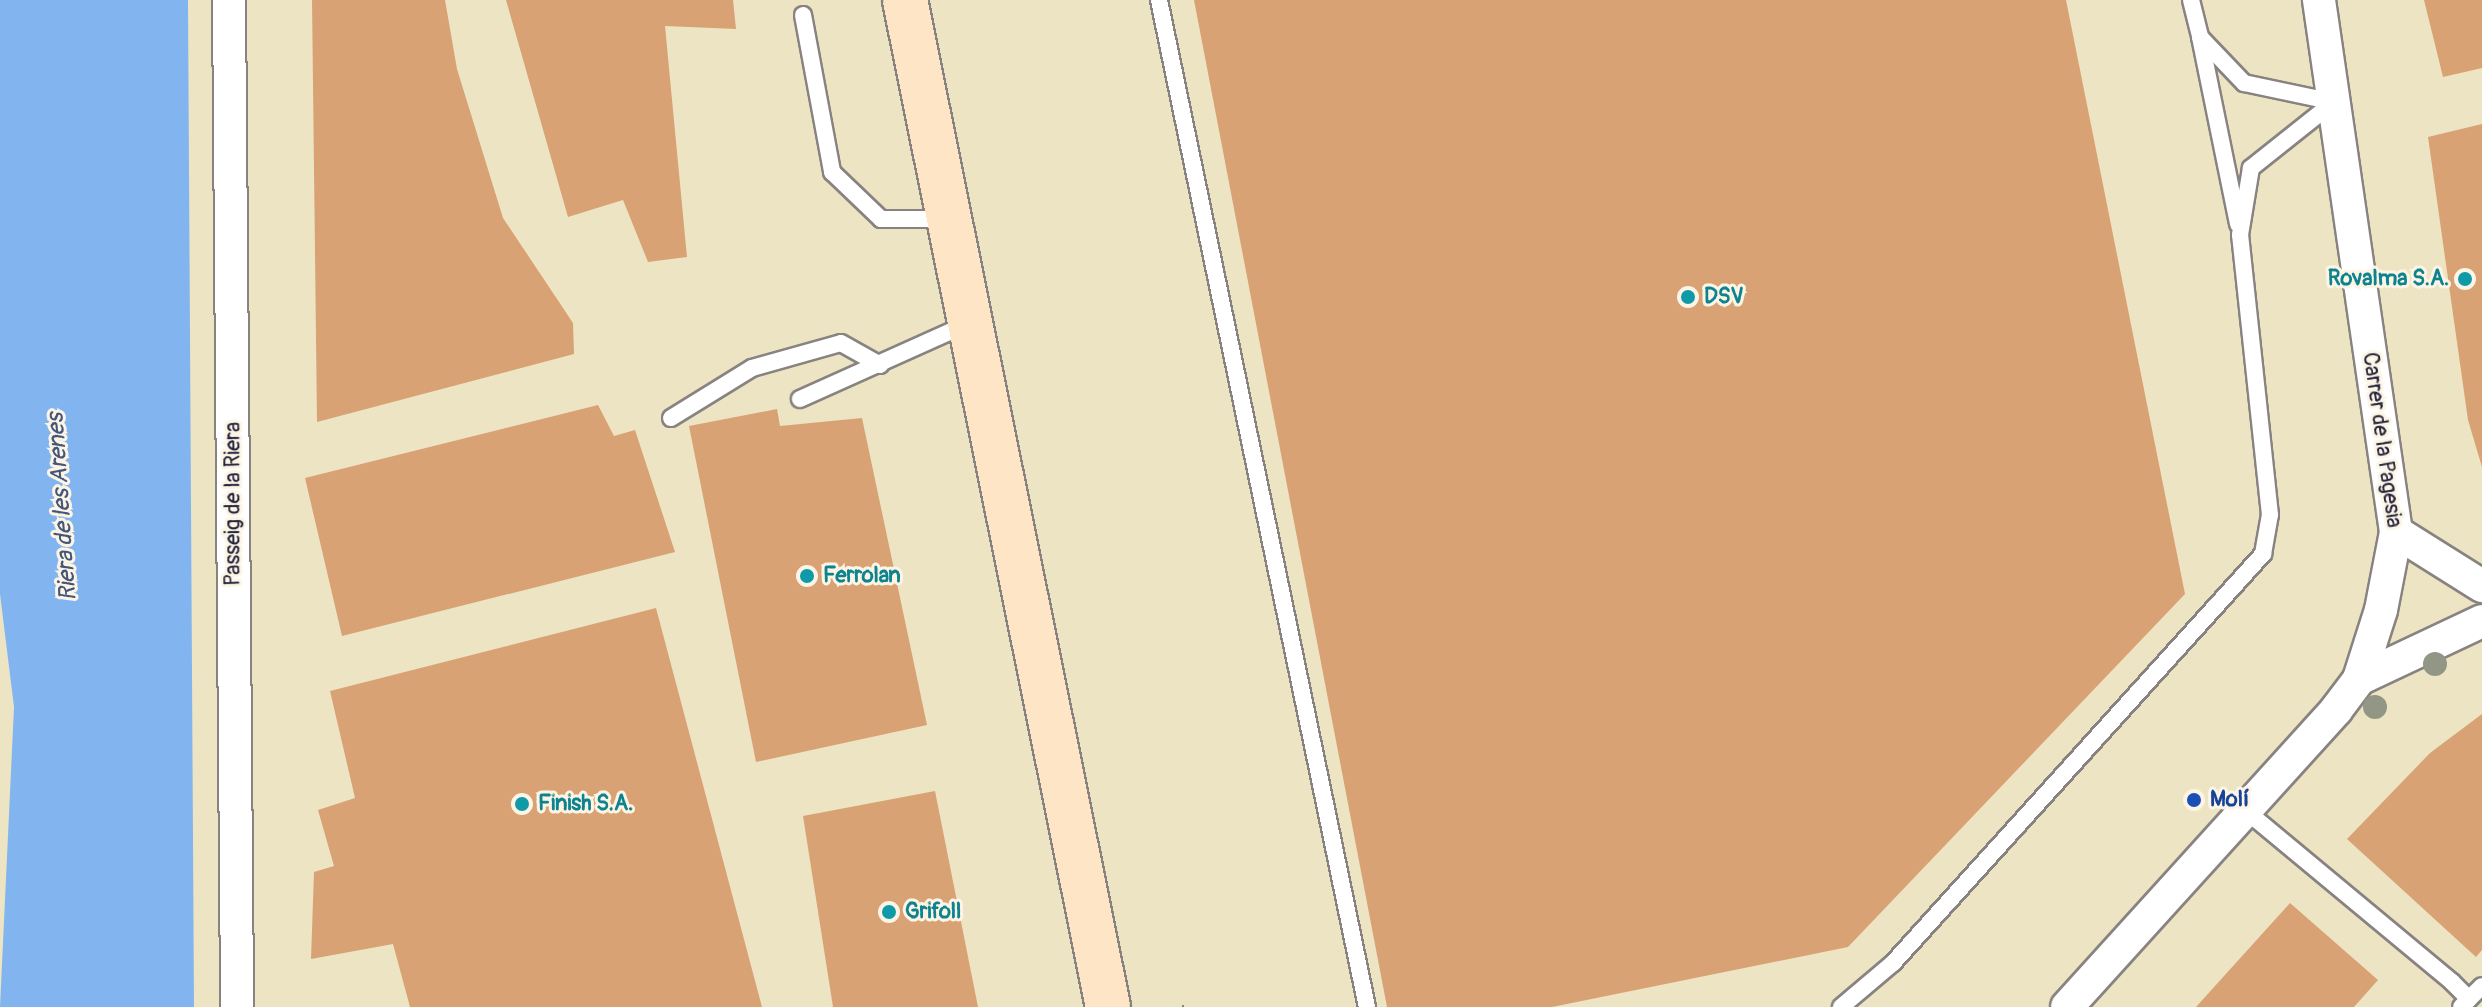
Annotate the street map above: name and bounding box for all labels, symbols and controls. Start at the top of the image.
place label: Rovalma S.A. [2328,266,2449,292]
marker: Rovalma S.A. [2456,270,2474,288]
place label: DSV [1704,284,1744,310]
marker: DSV [1679,288,1697,306]
street label: Carrer de la Pagesia [2357,351,2407,529]
water label: Riera de les Arenes [41,412,83,602]
street label: Passeig de la Riera [220,422,246,586]
place label: Ferrolan [823,563,901,589]
marker: Ferrolan [798,567,816,585]
place label: Molí [2210,787,2249,813]
place label: Finish S.A. [538,791,633,817]
marker: Molí [2185,791,2203,809]
marker: Finish S.A. [513,795,531,813]
place label: Grifoll [905,899,961,925]
marker: Grifoll [880,903,898,921]

